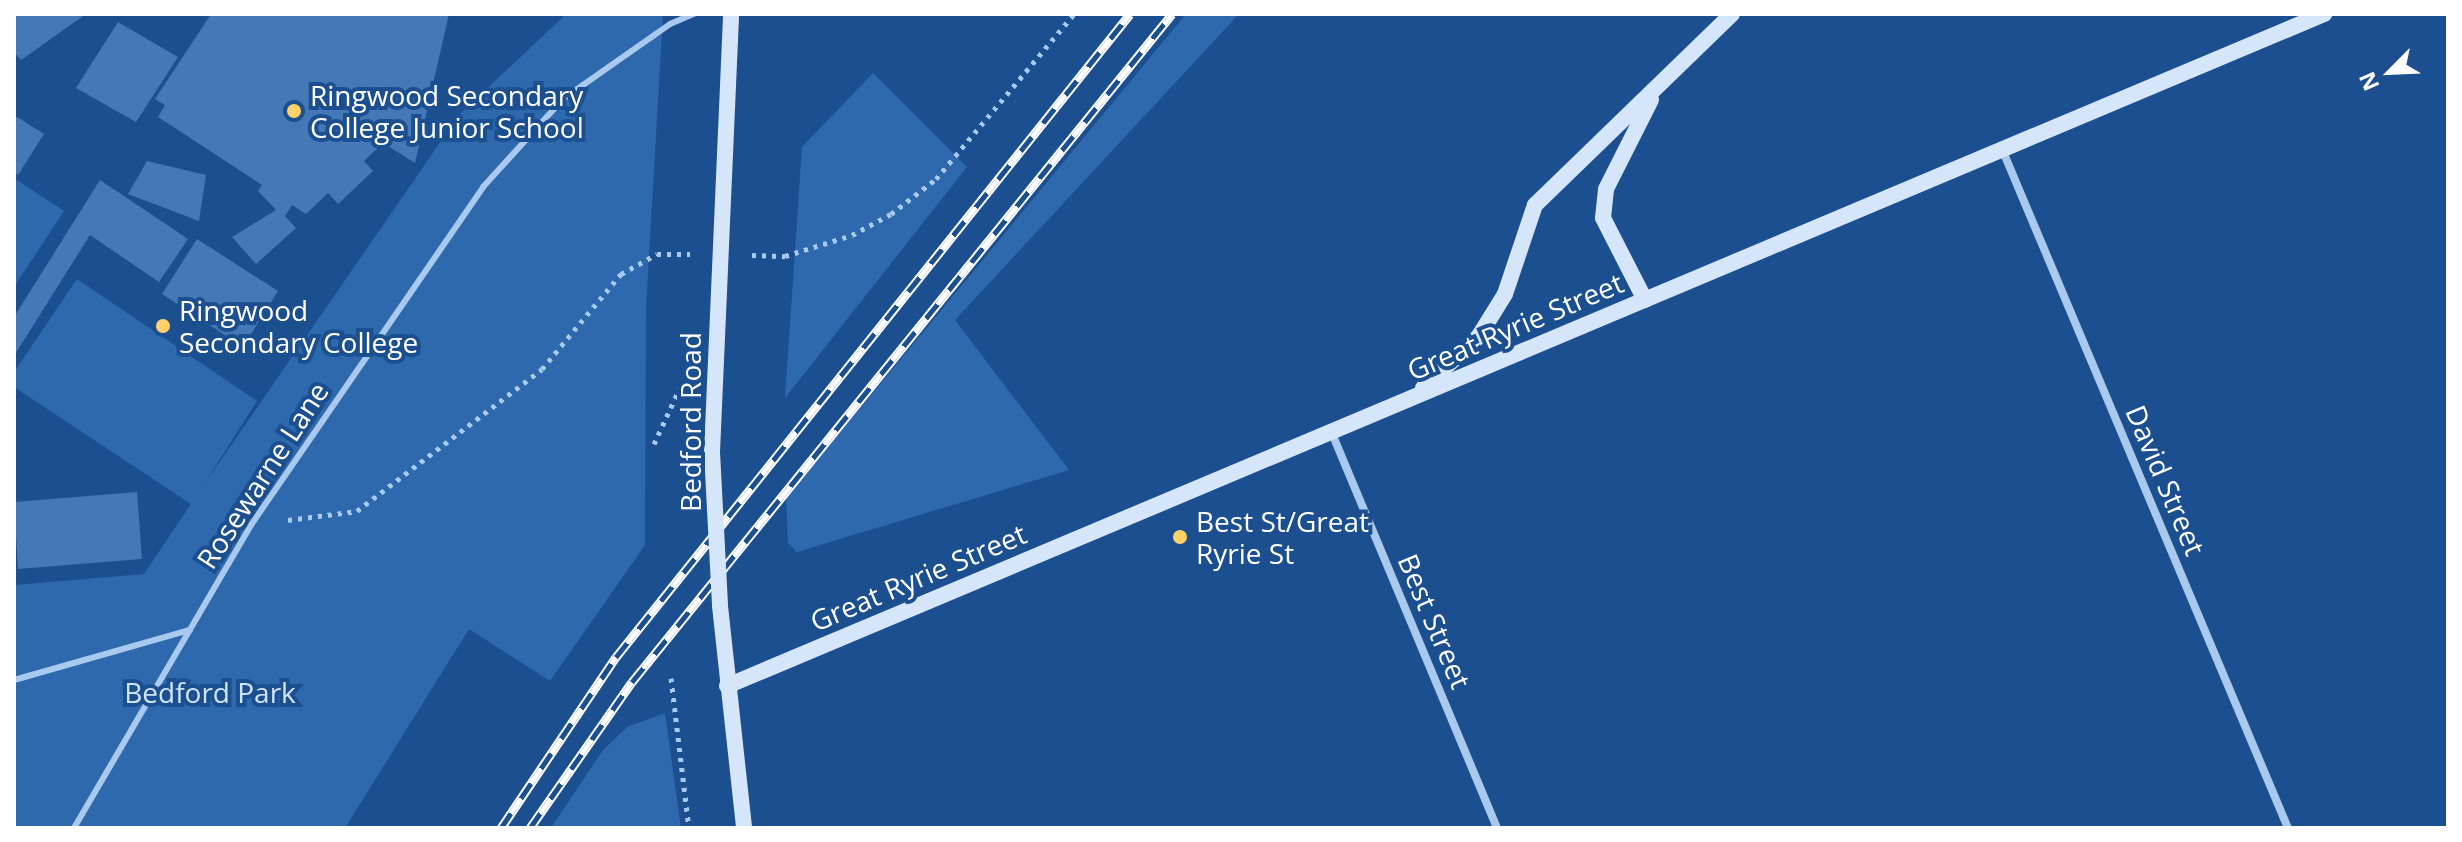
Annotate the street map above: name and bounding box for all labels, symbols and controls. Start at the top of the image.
north arrow [2350,32,2430,112]
text: N [2351,67,2385,96]
place label: Ringwood Secondary College Junior School [310,78,584,144]
marker: Ringwood Secondary College Junior School [285,102,303,120]
street label: Great Ryrie Street [1402,265,1628,387]
place label: Ringwood Secondary College [179,293,418,359]
marker: Ringwood Secondary College [154,317,172,335]
street label: Bedford Road [673,332,707,512]
street label: Rosewarne Lane [189,376,335,574]
street label: David Street [2119,400,2213,560]
place label: Best St/Great Ryrie St [1196,504,1369,570]
street label: Great Ryrie Street [805,516,1031,638]
marker: Best St/Great Ryrie St [1171,528,1189,546]
street label: Best Street [1392,549,1478,693]
park label: Bedford Park [124,675,296,709]

